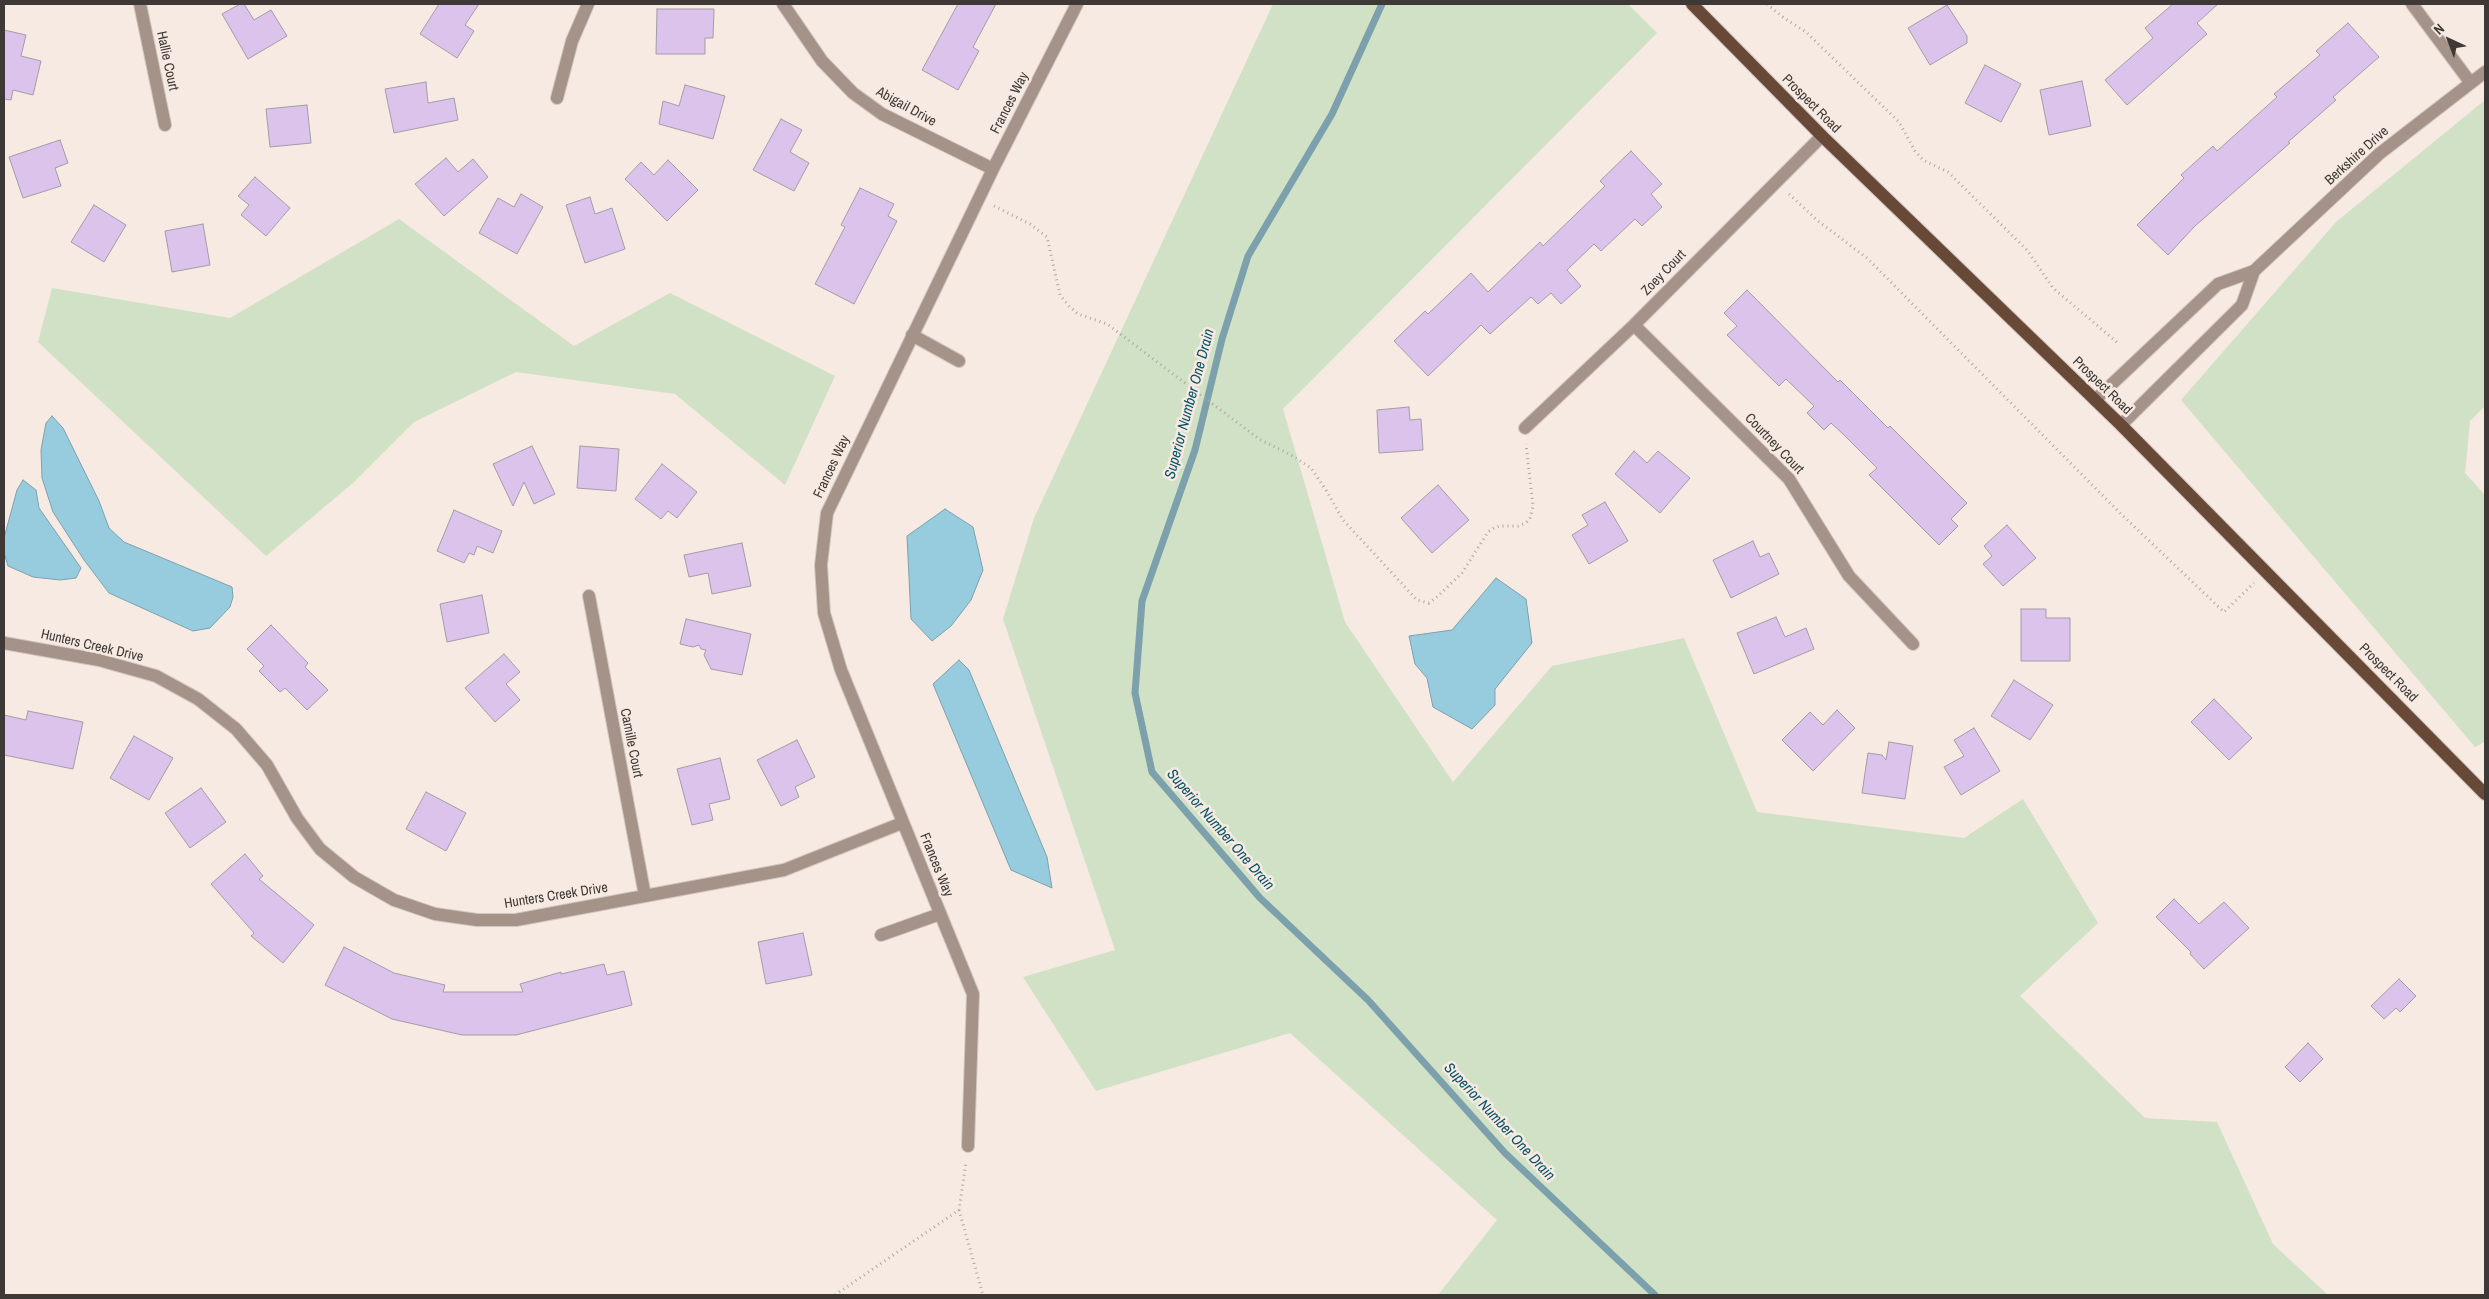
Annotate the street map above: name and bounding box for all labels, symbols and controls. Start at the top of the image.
north arrow [2424,15,2474,65]
text: N [2430,20,2448,38]
street label: Hallie Court [152,30,182,92]
street label: Frances Way [987,69,1033,137]
street label: Prospect Road [1778,71,1844,137]
street label: Abigail Drive [873,84,939,130]
street label: Berkshire Drive [2322,123,2392,189]
street label: Zoey Court [1638,247,1690,299]
water label: Superior Number One Drain [1161,327,1219,481]
street label: Prospect Road [2069,354,2135,418]
street label: Courtney Court [1741,410,1807,478]
street label: Frances Way [810,433,854,501]
street label: Hunters Creek Drive [39,626,145,666]
street label: Prospect Road [2355,640,2421,706]
street label: Camille Court [616,707,646,779]
water label: Superior Number One Drain [1163,766,1277,894]
street label: Frances Way [916,831,956,899]
street label: Hunters Creek Drive [503,880,609,912]
water label: Superior Number One Drain [1440,1059,1558,1185]

